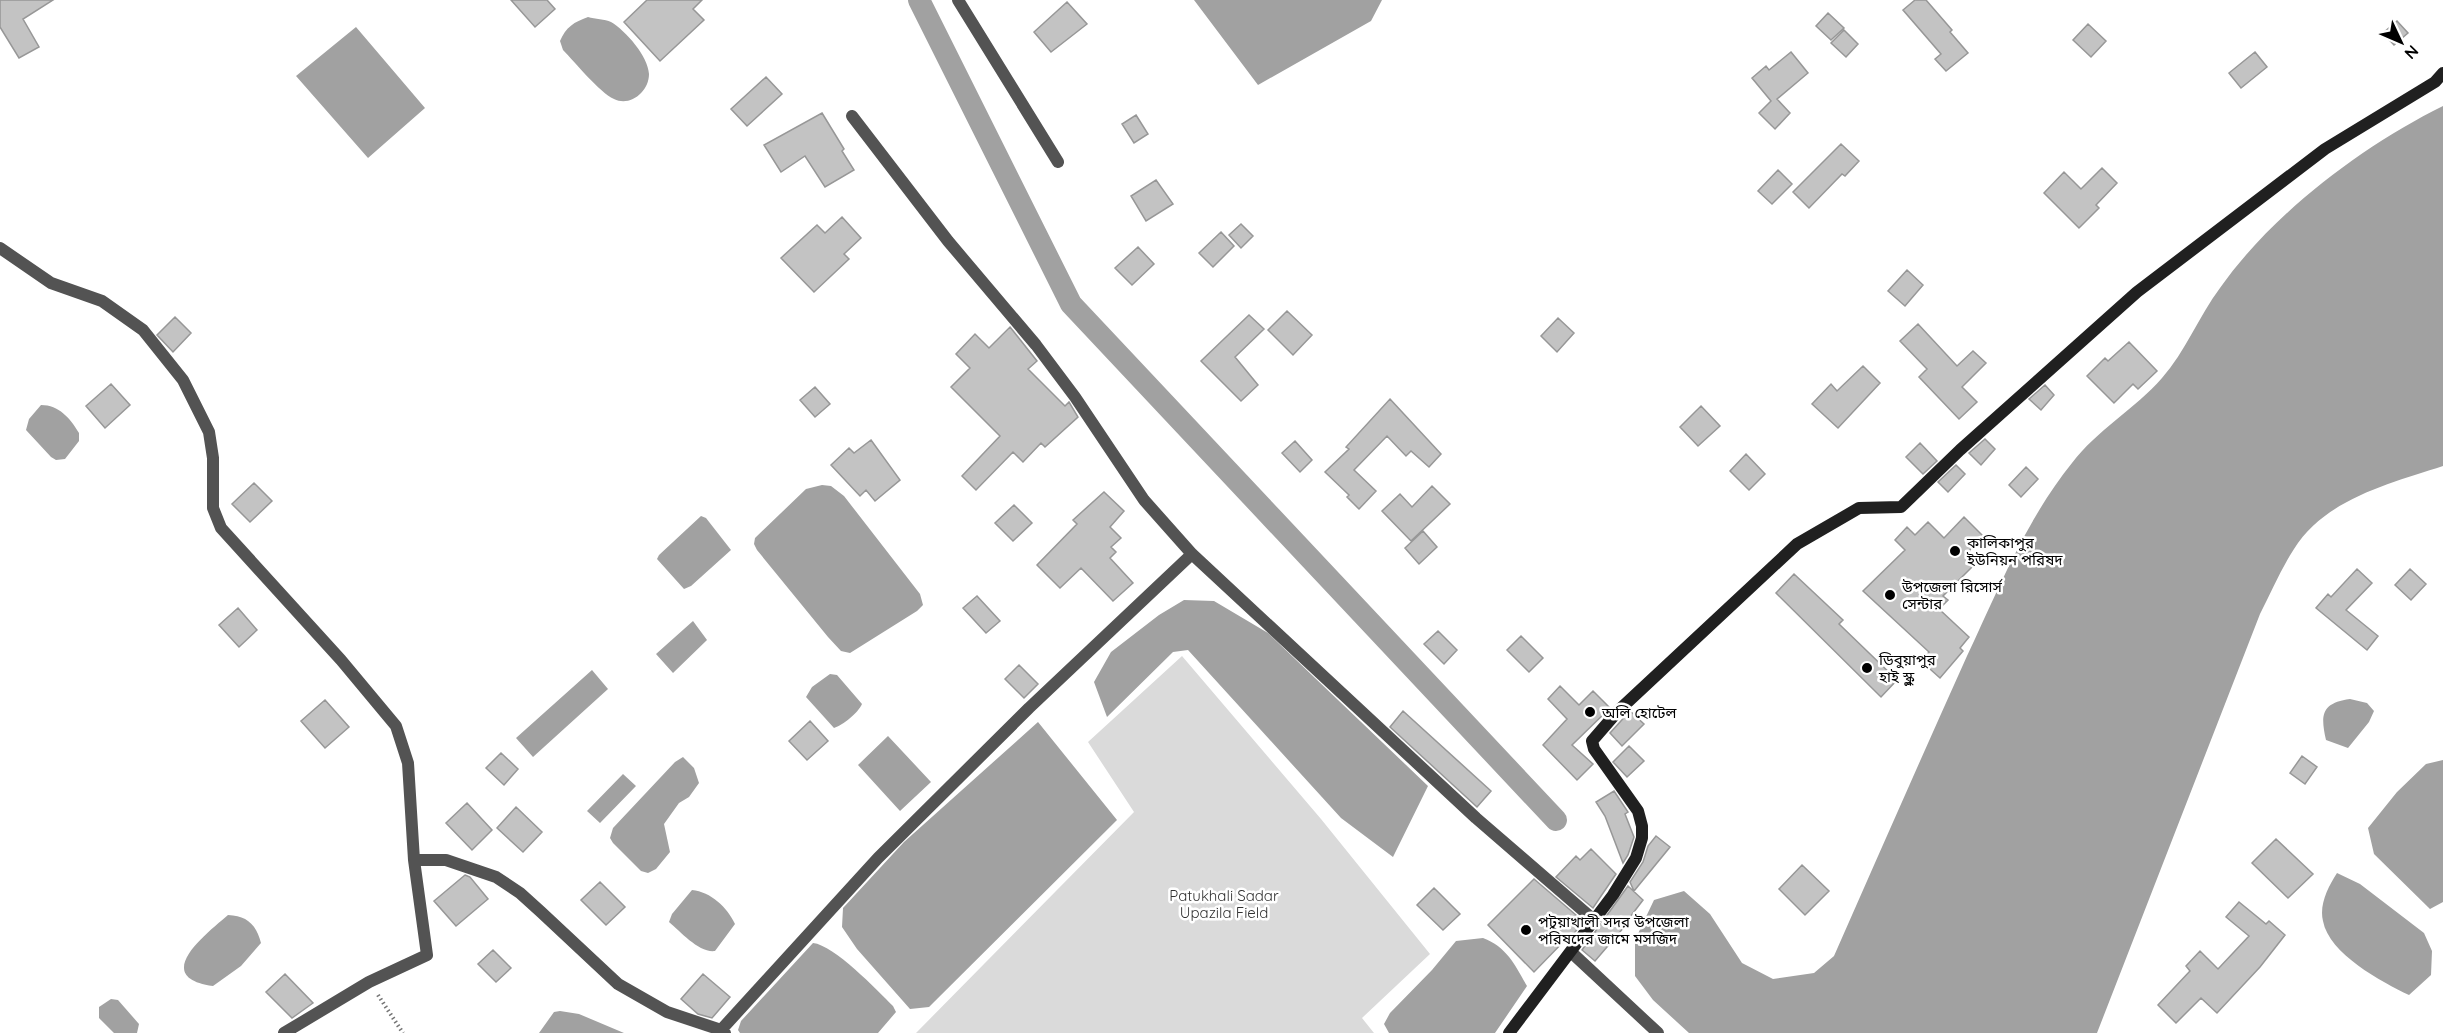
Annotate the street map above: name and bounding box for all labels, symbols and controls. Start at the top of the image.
north arrow [2371,12,2431,72]
text: N [2401,41,2423,64]
place label: কালিকাপুর ইউনিয়ন পরিষদ [1966,533,2063,569]
marker: কালিকাপুর ইউনিয়ন পরিষদ [1948,544,1962,558]
place label: উপজেলা রিসোর্স সেন্টার [1901,577,2003,613]
marker: উপজেলা রিসোর্স সেন্টার [1883,588,1897,602]
place label: ডিবুয়াপুর হাই স্কুল [1878,650,1937,686]
marker: ডিবুয়াপুর হাই স্কুল [1860,661,1874,675]
place label: অলি হোটেল [1601,703,1677,722]
marker: অলি হোটেল [1583,705,1597,719]
park label: Patukhali Sadar Upazila Field [1169,886,1279,922]
place label: পটুয়াখালী সদর উপজেলা পরিষদের জামে মসজিদ [1538,912,1690,948]
marker: পটুয়াখালী সদর উপজেলা পরিষদের জামে মসজিদ [1519,923,1533,937]

